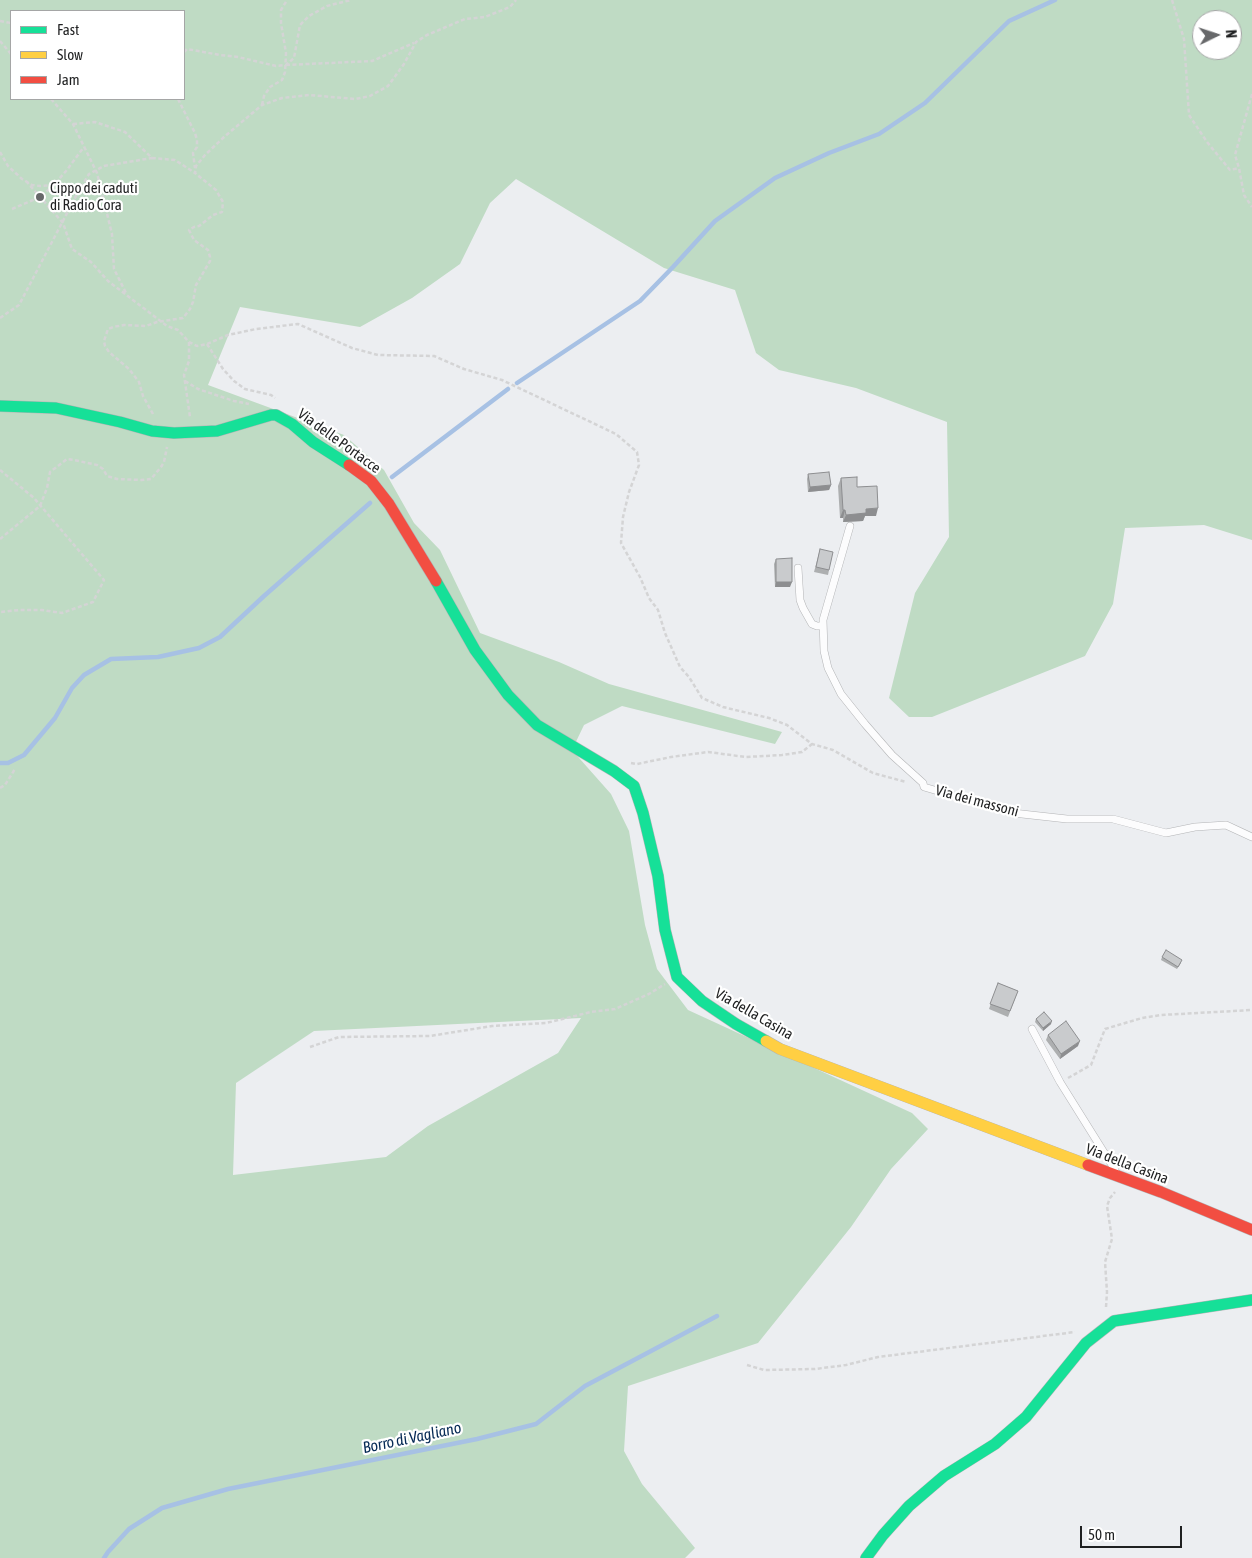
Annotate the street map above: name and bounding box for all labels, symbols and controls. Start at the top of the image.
legend [10,10,185,100]
north arrow [1192,10,1242,60]
text: Fast [57,21,79,38]
text: N [1223,29,1239,39]
text: Slow [57,46,83,63]
text: Jam [57,71,80,88]
place label: Cippo dei caduti di Radio Cora [50,179,138,214]
marker: Cippo dei caduti di Radio Cora [34,191,46,203]
street label: Via delle Portacce [294,405,384,477]
street label: Via dei massoni [933,781,1021,821]
street label: Via della Casina [712,984,796,1044]
street label: Via della Casina [1083,1140,1171,1188]
water label: Borro di Vagliano [361,1418,463,1458]
scale bar [1082,1516,1184,1548]
text: 50 m [1088,1526,1115,1543]

